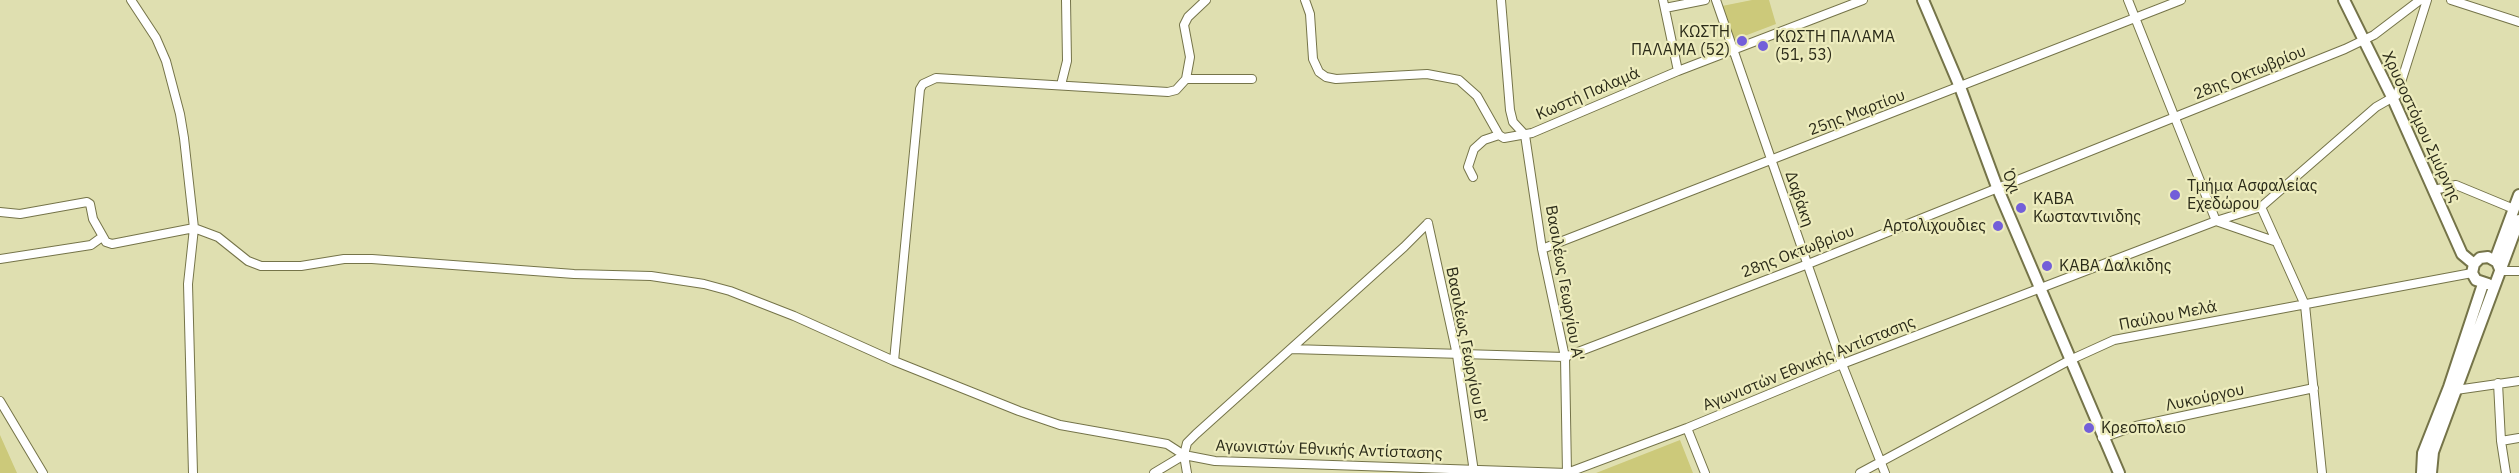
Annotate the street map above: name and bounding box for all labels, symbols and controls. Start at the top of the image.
place label: ΚΩΣΤΗ ΠΑΛΑΜΑ (52) [1631,22,1730,60]
place label: ΚΩΣΤΗ ΠΑΛΑΜΑ (51, 53) [1775,27,1895,65]
marker: ΚΩΣΤΗ ΠΑΛΑΜΑ (52) [1735,34,1749,48]
marker: ΚΩΣΤΗ ΠΑΛΑΜΑ (51, 53) [1756,39,1770,53]
street label: 28ης Οκτωβρίου [2191,42,2309,104]
street label: Χρυσοστόμου Σμύρνης [2378,49,2464,205]
street label: Κωστή Παλαμά [1533,64,1643,124]
street label: 25ης Μαρτίου [1806,86,1908,140]
street label: Όχι [1998,167,2024,197]
street label: Δαβάκη [1781,169,1817,229]
place label: Τμήμα Ασφαλείας Εχεδώρου [2187,176,2317,214]
marker: Τμήμα Ασφαλείας Εχεδώρου [2168,188,2182,202]
place label: ΚΑΒΑ Κωσταντινιδης [2033,189,2141,227]
marker: ΚΑΒΑ Κωσταντινιδης [2014,201,2028,215]
street label: Βασιλέως Γεωργίου Α' [1541,204,1587,362]
place label: Αρτολιχουδιες [1883,216,1986,236]
marker: Αρτολιχουδιες [1991,219,2005,233]
street label: 28ης Οκτωβρίου [1739,222,1857,282]
place label: ΚΑΒΑ Δαλκιδης [2059,256,2171,276]
marker: ΚΑΒΑ Δαλκιδης [2040,259,2054,273]
street label: Βασιλέως Γεωργίου Β' [1441,265,1491,425]
street label: Παύλου Μελά [2117,297,2219,335]
street label: Αγωνιστών Εθνικής Αντίστασης [1700,313,1918,415]
street label: Λυκούργου [2164,380,2246,416]
place label: Κρεοπολειο [2101,418,2186,438]
marker: Κρεοπολειο [2082,421,2096,435]
street label: Αγωνιστών Εθνικής Αντίστασης [1215,436,1443,464]

